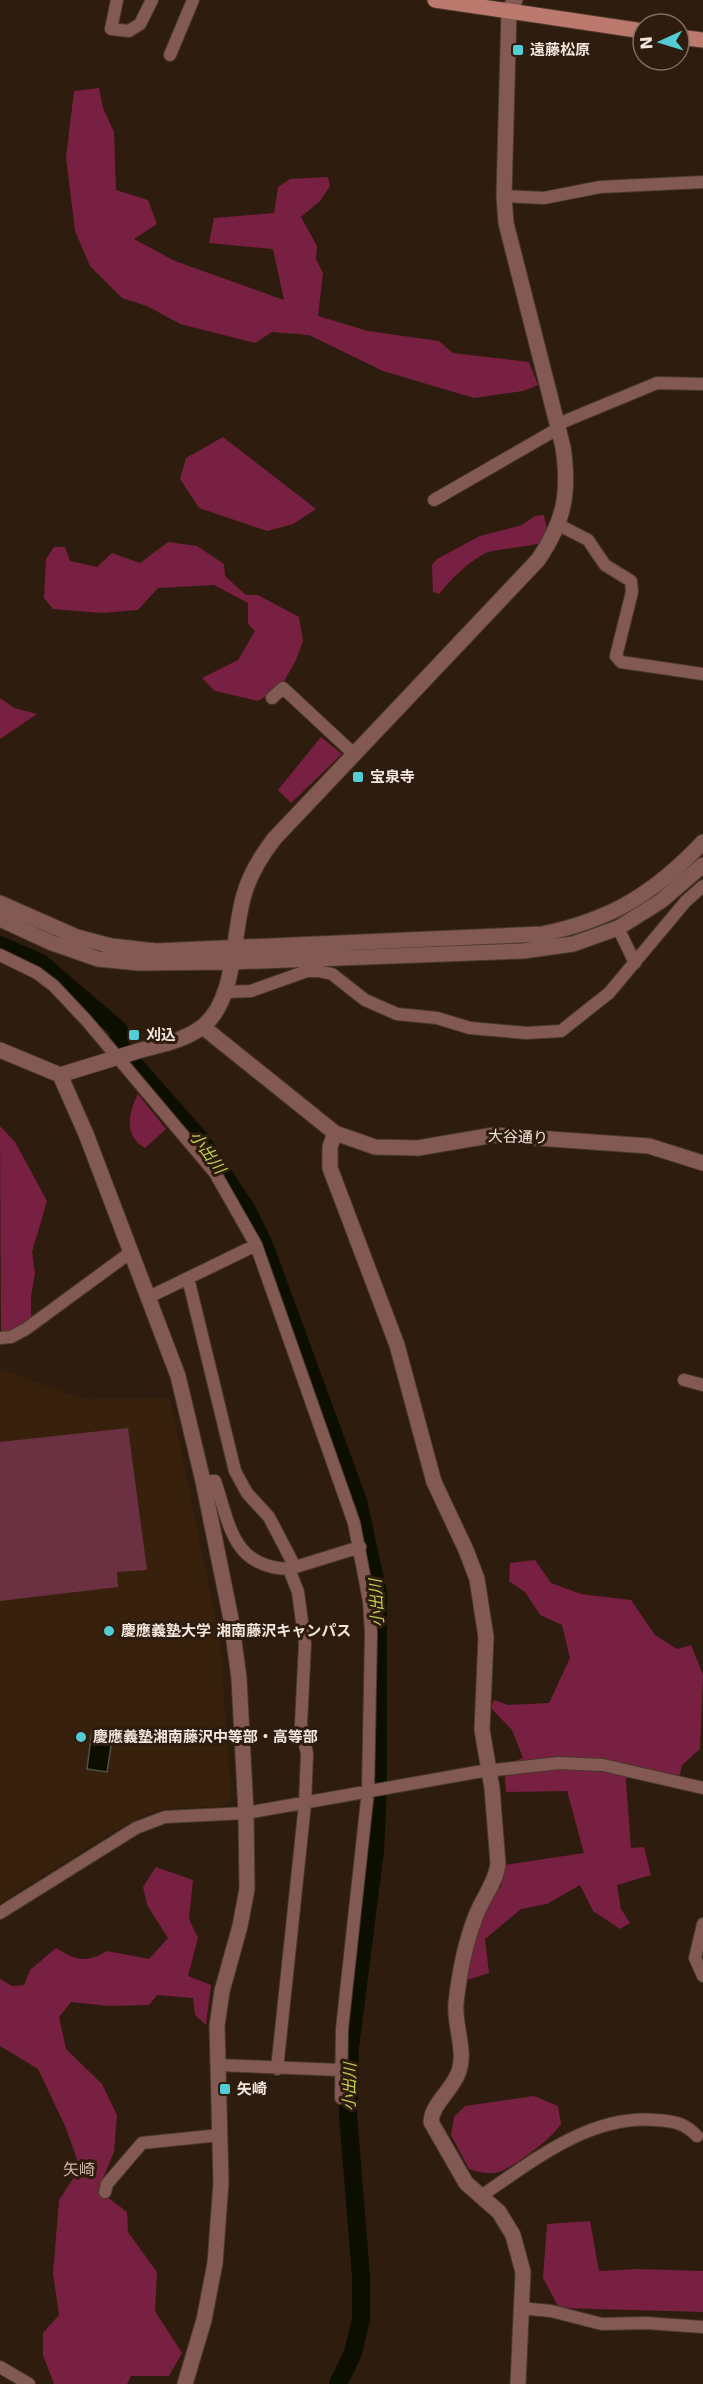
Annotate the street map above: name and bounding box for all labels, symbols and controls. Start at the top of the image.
north arrow [631,12,691,72]
text: N [637,36,656,50]
place label: 遠藤松原 [530,41,590,59]
marker: 遠藤松原 [511,43,525,57]
place label: 宝泉寺 [370,768,415,786]
marker: 宝泉寺 [351,770,365,784]
place label: 刈込 [146,1026,176,1044]
marker: 刈込 [127,1028,141,1042]
water label: 小出川 [186,1127,231,1179]
street label: 大谷通り [488,1127,548,1147]
water label: 小出川 [366,1577,387,1627]
place label: 慶應義塾大学 湘南藤沢キャンパス [121,1622,351,1640]
marker: 慶應義塾大学 湘南藤沢キャンパス [102,1624,116,1638]
place label: 慶應義塾湘南藤沢中等部・高等部 [93,1728,318,1746]
marker: 慶應義塾湘南藤沢中等部・高等部 [74,1730,88,1744]
water label: 小出川 [340,2061,359,2111]
place label: 矢崎 [237,2080,267,2098]
marker: 矢崎 [218,2082,232,2096]
district label: 矢崎 [63,2160,95,2179]

